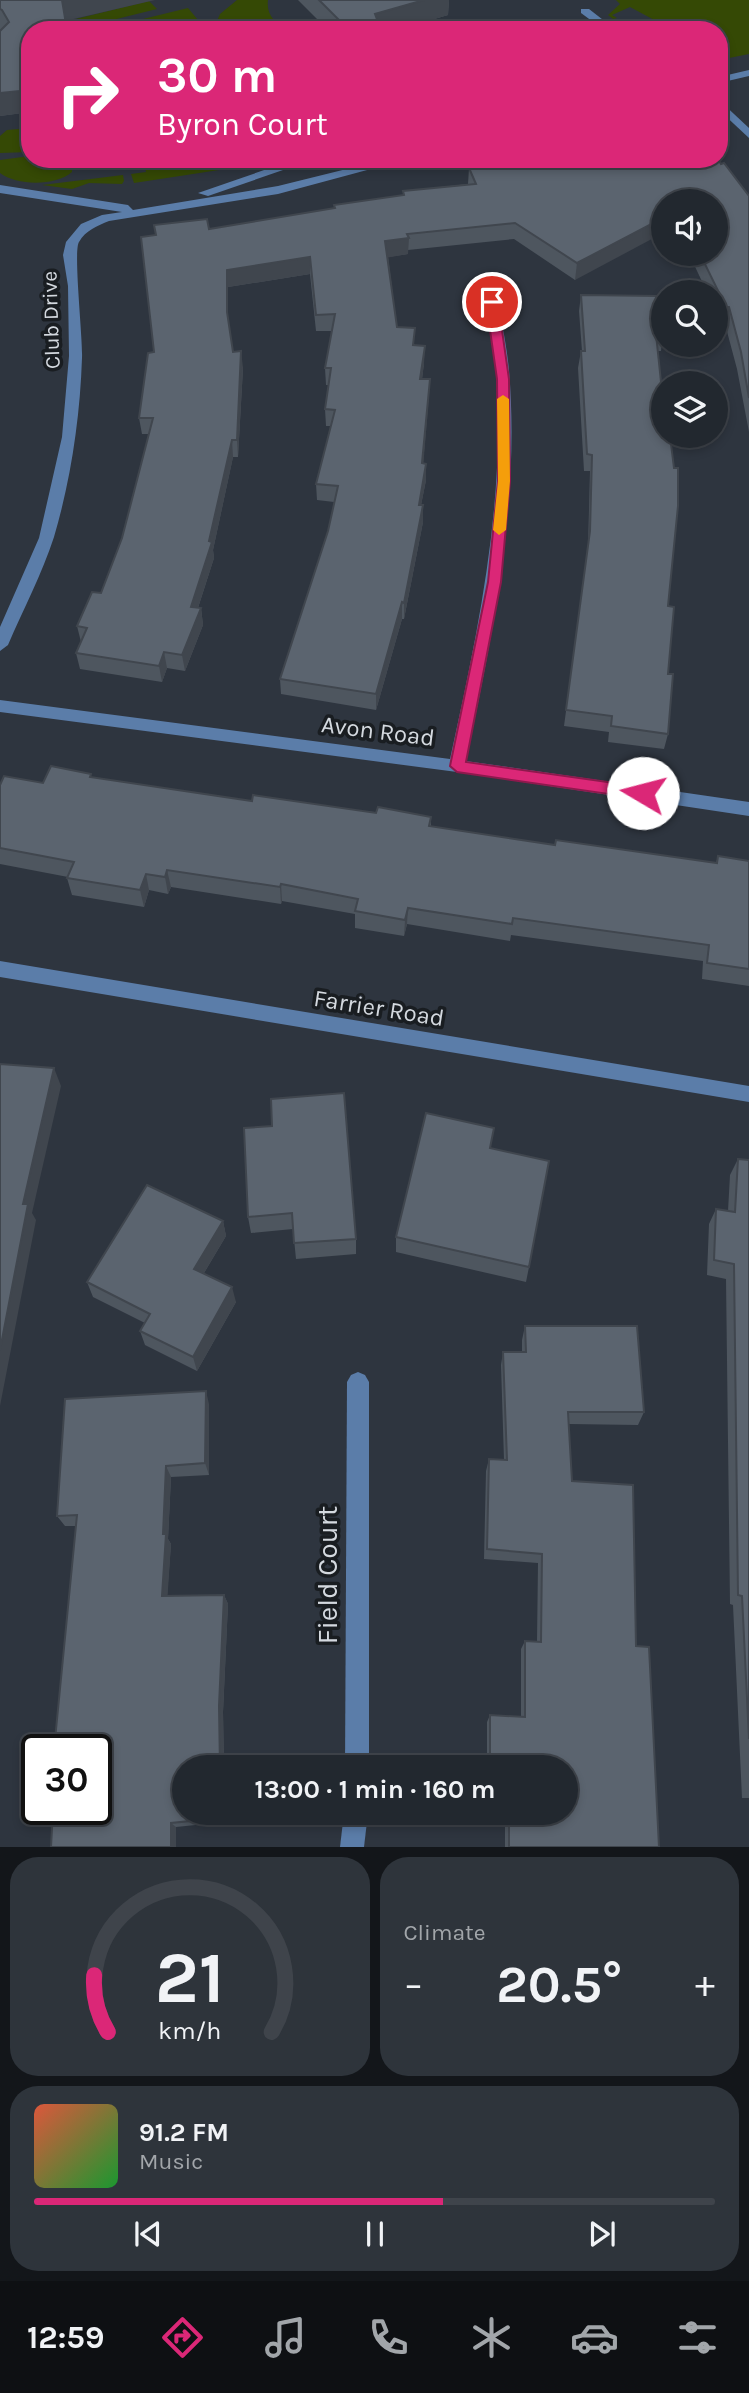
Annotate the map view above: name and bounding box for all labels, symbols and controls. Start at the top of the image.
text: 30 m [157,47,277,104]
icon: right [42,49,133,140]
text: Byron Court [157,106,328,143]
map controls [651,189,728,448]
button: sound [651,189,728,266]
street label: Club Drive [37,271,65,369]
pin [462,272,522,332]
button: search [651,280,728,357]
icon: arrive [473,283,511,321]
button: layers [651,371,728,448]
street label: Avon Road [320,710,436,752]
position arrow [606,756,680,830]
street label: Farrier Road [312,984,446,1032]
street label: Field Court [311,1506,344,1644]
speed limit sign: 30 [21,1734,112,1825]
text: 13:00 · 1 min · 160 m [255,1774,495,1805]
text: Climate [404,1919,486,1946]
text: 21 [155,1936,225,2021]
text: 20.5° [496,1954,622,2015]
text: − [404,1962,423,2007]
text: + [695,1962,715,2007]
text: km/h [158,2016,221,2045]
text: 91.2 FM [139,2117,229,2148]
text: Music [139,2148,203,2175]
icon: previous [129,2215,167,2253]
icon: pause [356,2215,394,2253]
icon: next [583,2215,621,2253]
icon: directions [158,2313,207,2362]
icon: music [261,2313,310,2362]
icon: phone [364,2313,413,2362]
icon: climate [467,2313,516,2362]
icon: car [570,2313,619,2362]
icon: filters [673,2313,722,2362]
text: 12:59 [27,2319,105,2356]

